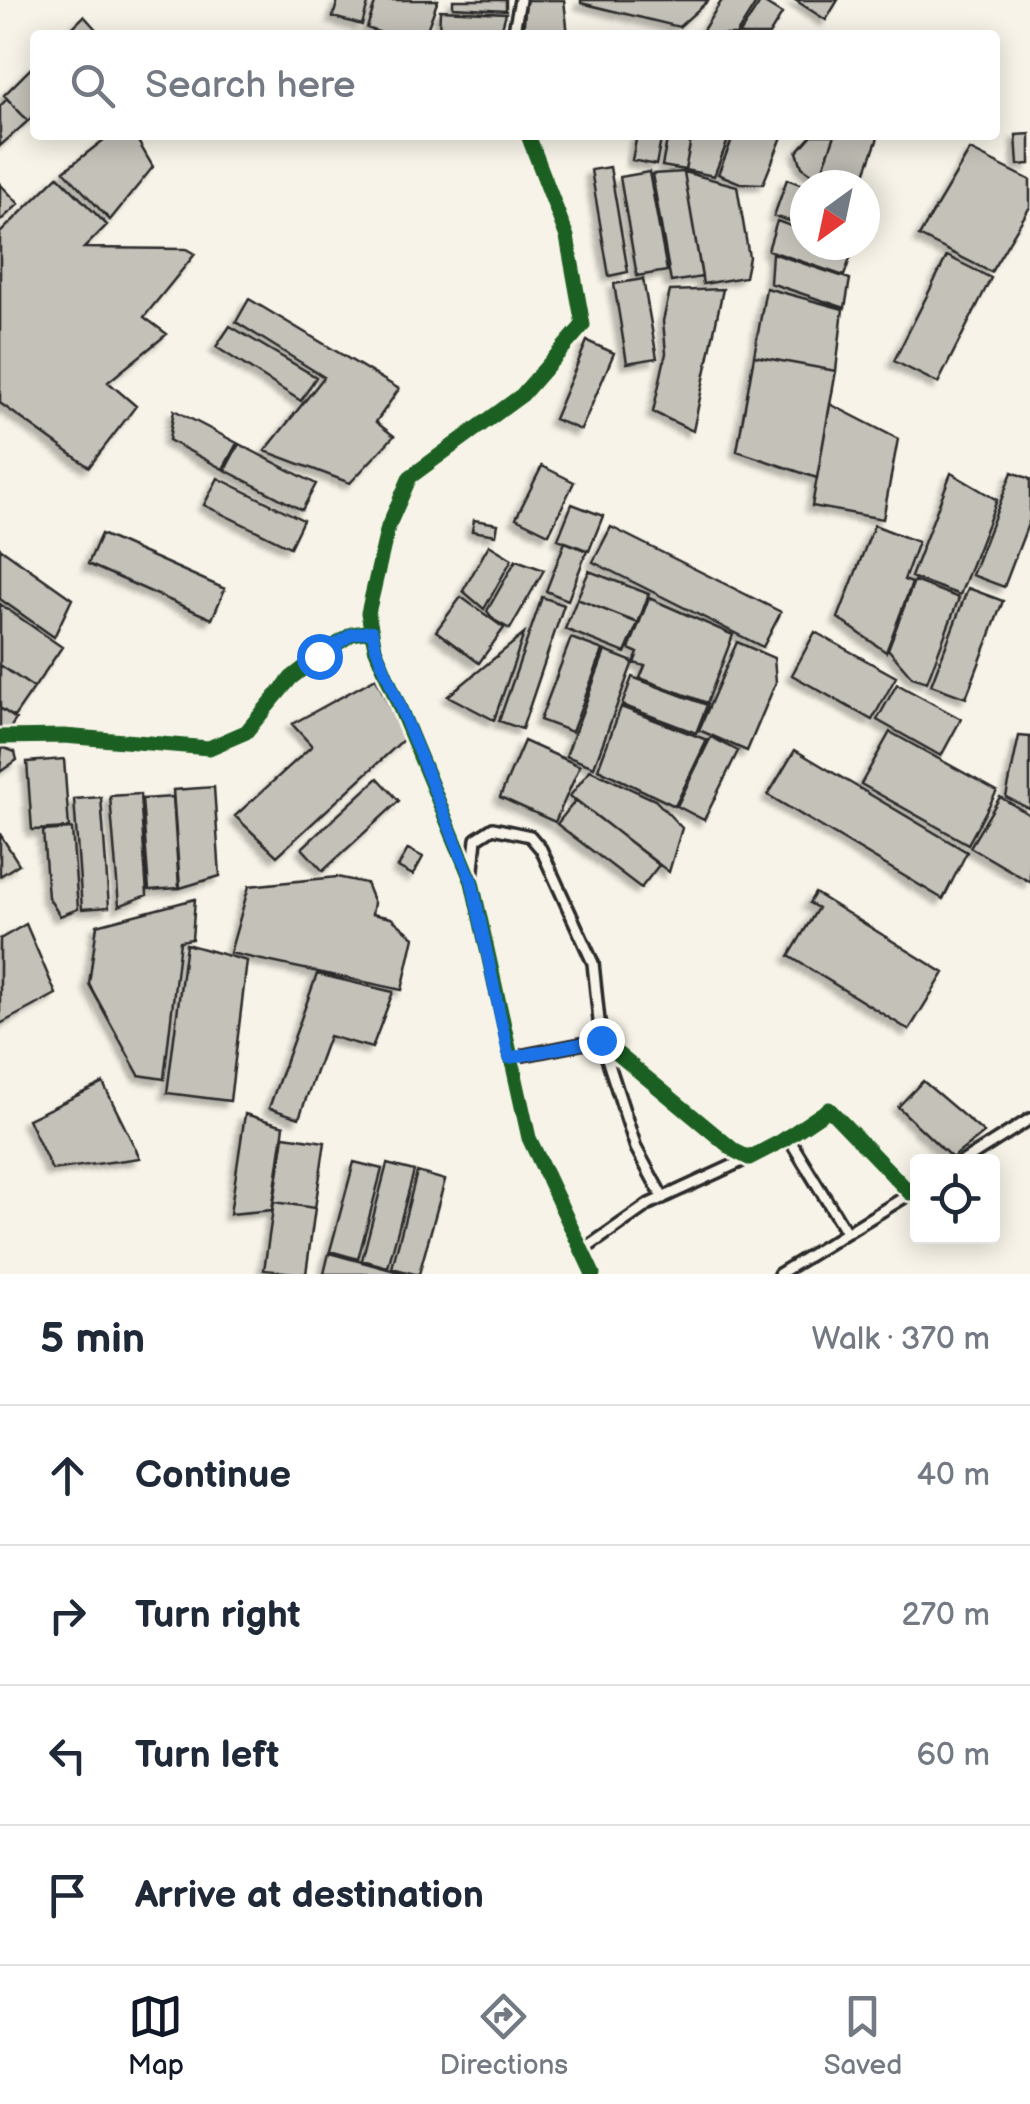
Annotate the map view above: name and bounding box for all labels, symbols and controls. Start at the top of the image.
search box [30,30,1000,140]
icon: search [65,58,120,113]
text: Search here [145,63,356,108]
north arrow [790,170,880,260]
route start [297,634,343,680]
route end [579,1018,625,1064]
map controls [910,1154,1000,1244]
button: locate [910,1154,1000,1244]
text: 5 min [40,1314,145,1365]
text: Walk · 370 m [812,1320,990,1359]
icon: ahead [40,1448,95,1503]
text: Continue [135,1453,291,1498]
text: 40 m [917,1456,990,1495]
icon: right [40,1588,95,1643]
text: Turn right [135,1593,300,1638]
text: 270 m [901,1596,990,1635]
icon: left [40,1728,95,1783]
text: Turn left [135,1733,279,1778]
text: 60 m [917,1736,990,1775]
icon: arrive [40,1868,95,1923]
text: Arrive at destination [135,1873,484,1918]
tab: Map [128,1989,184,2082]
tab: Directions [439,1989,568,2082]
tab: Saved [824,1989,902,2082]

